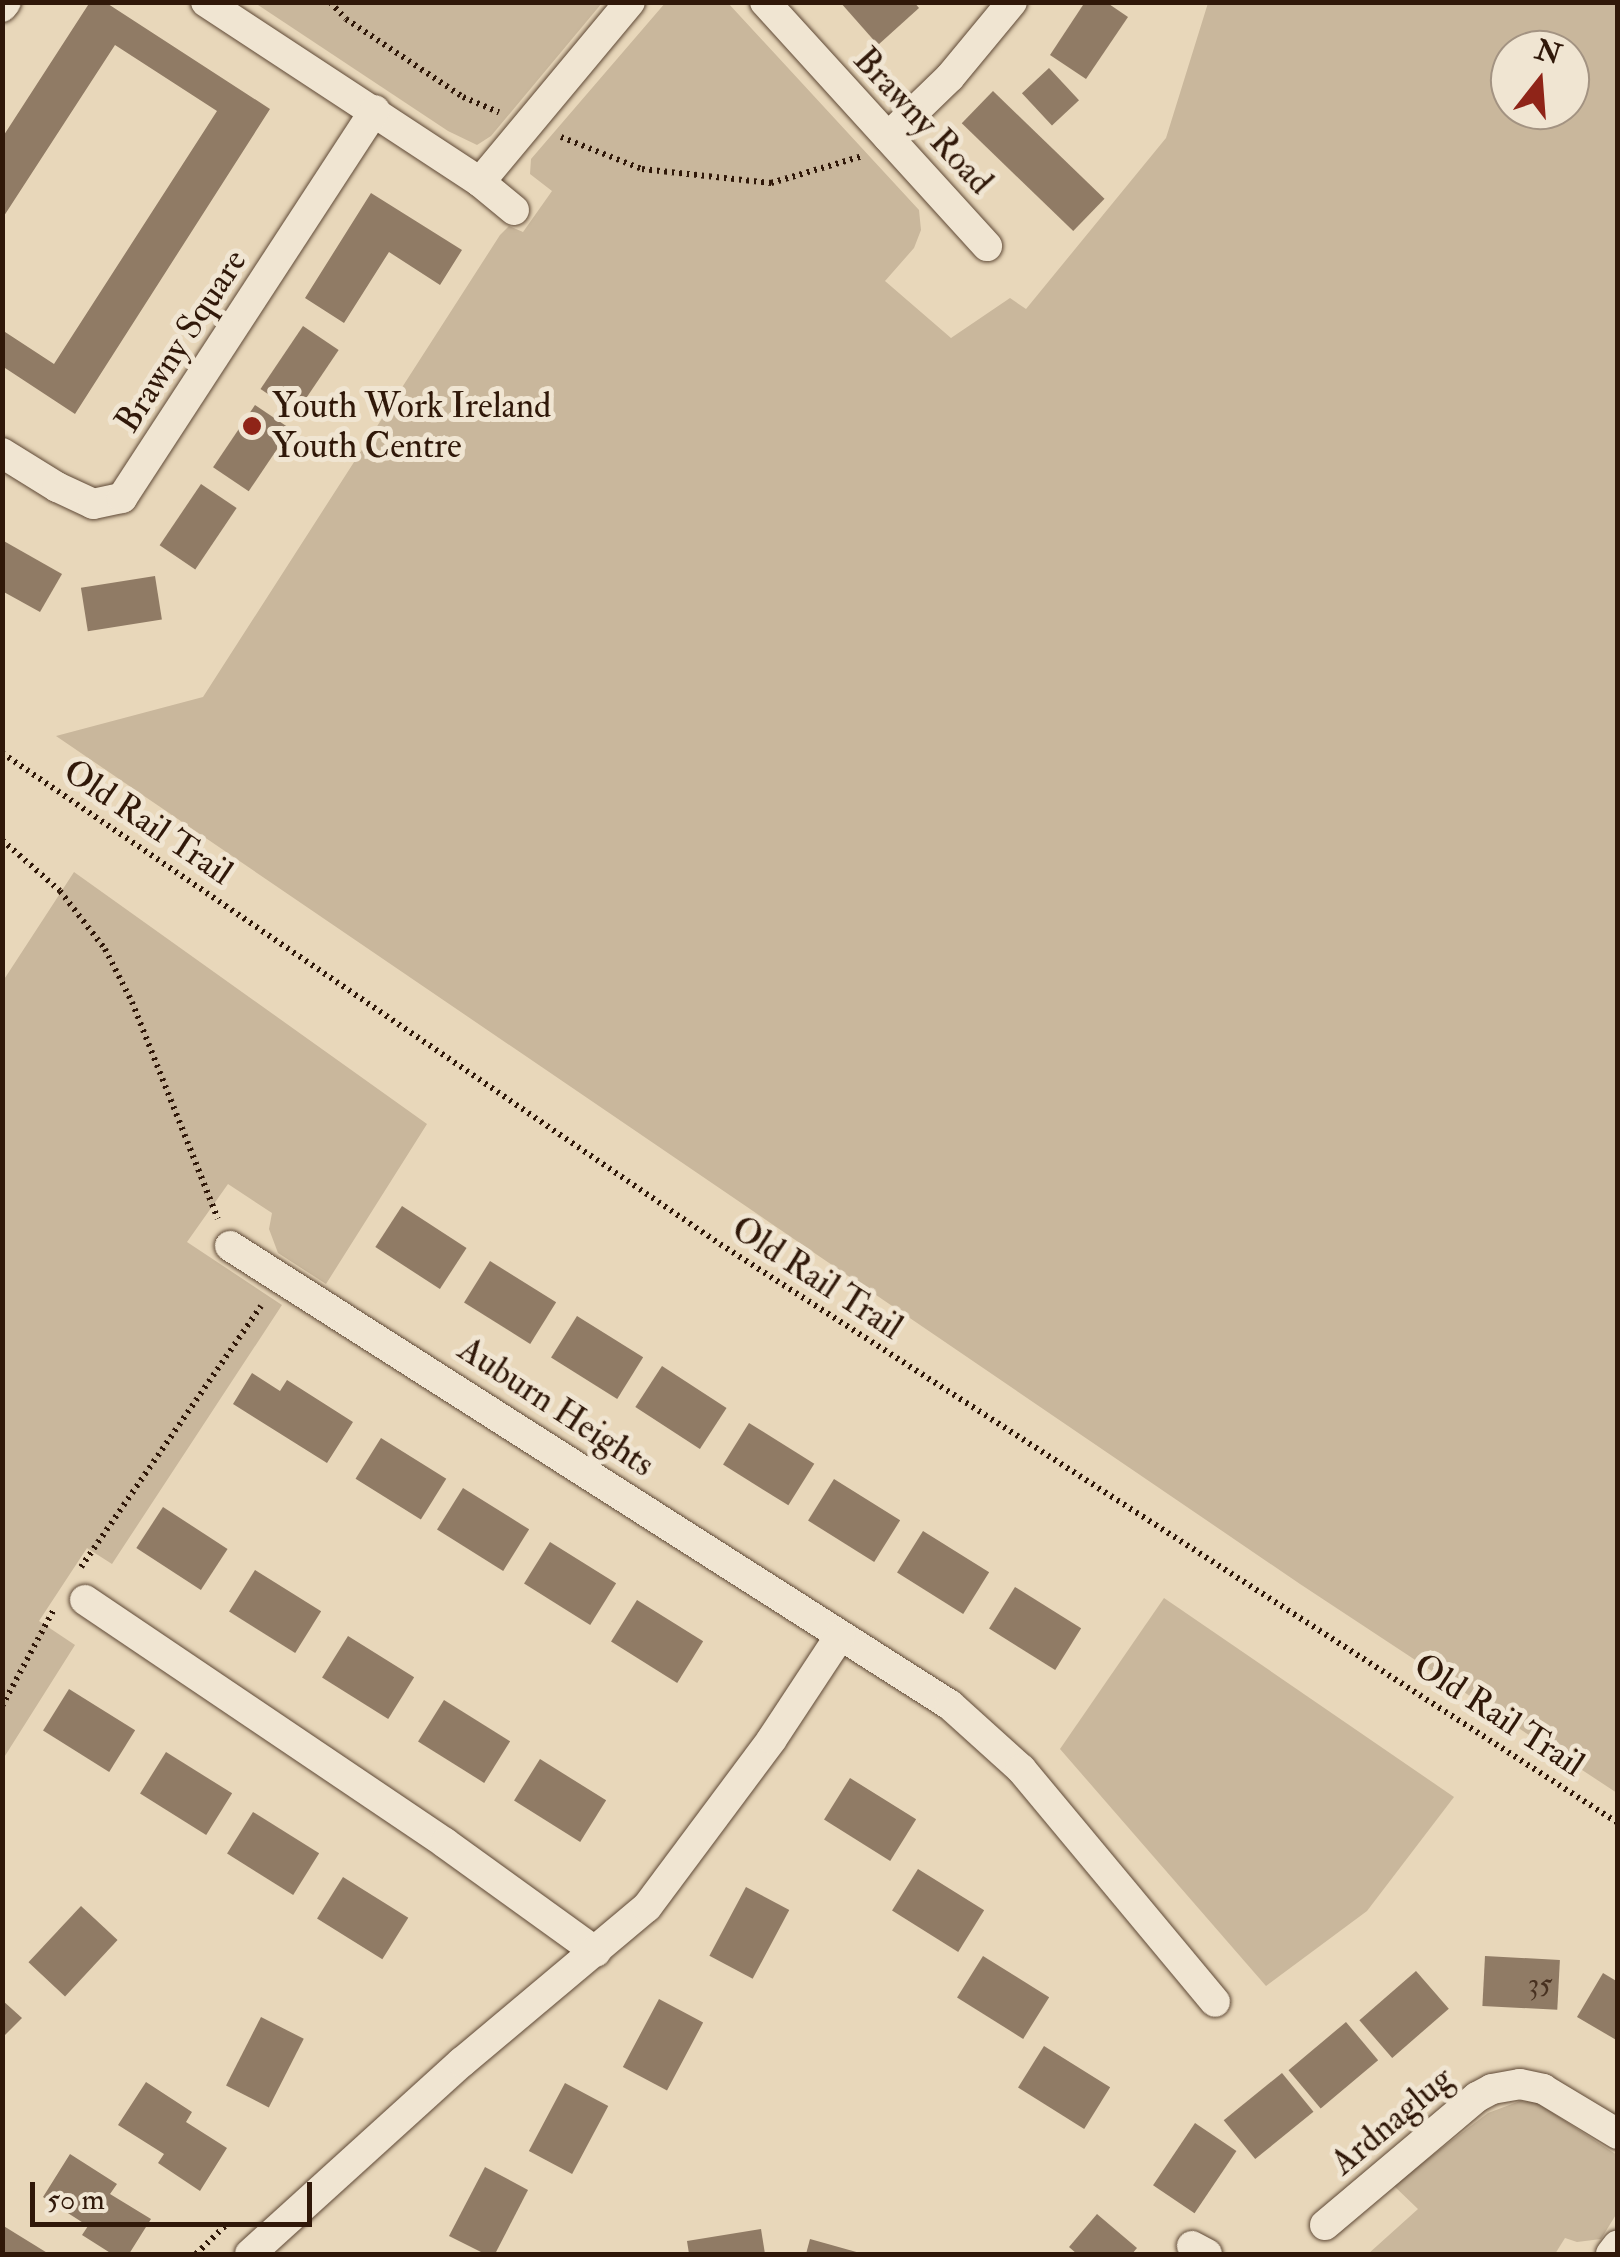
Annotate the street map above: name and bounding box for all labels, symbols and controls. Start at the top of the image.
north arrow [1490,30,1590,130]
text: N [1531,32,1565,73]
street label: Brawny Road [845,39,1001,203]
street label: Brawny Square [106,242,256,440]
place label: Youth Work Ireland Youth Centre [272,385,551,467]
marker: Youth Work Ireland Youth Centre [241,415,263,437]
street label: Old Rail Trail [56,750,240,894]
street label: Old Rail Trail [724,1207,910,1349]
street label: Auburn Heights [450,1328,662,1486]
street label: Old Rail Trail [1406,1644,1592,1786]
house number: 35 [1528,1966,1552,2002]
street label: Ardnaglug [1323,2058,1461,2184]
scale bar [35,2162,318,2224]
text: 50 m [47,2181,105,2218]

